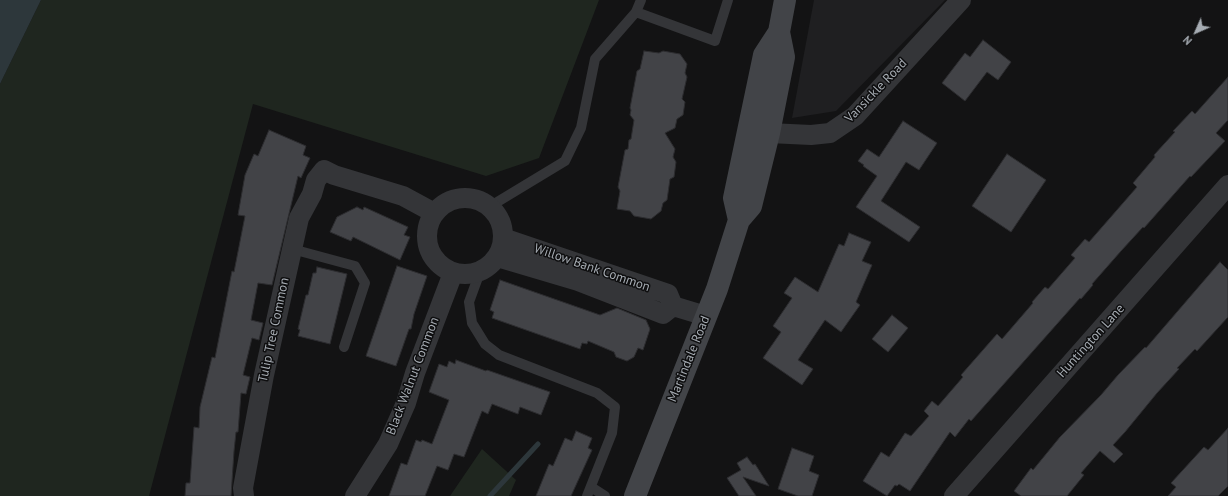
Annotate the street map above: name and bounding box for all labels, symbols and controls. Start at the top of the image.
north arrow [1176,12,1216,52]
text: N [1180,33,1195,48]
street label: Vansickle Road [842,56,910,126]
street label: Willow Bank Common [532,241,652,295]
street label: Tulip Tree Common [255,276,293,384]
street label: Huntington Lane [1054,301,1128,381]
street label: Martindale Road [665,314,713,404]
street label: Black Walnut Common [383,315,443,437]

